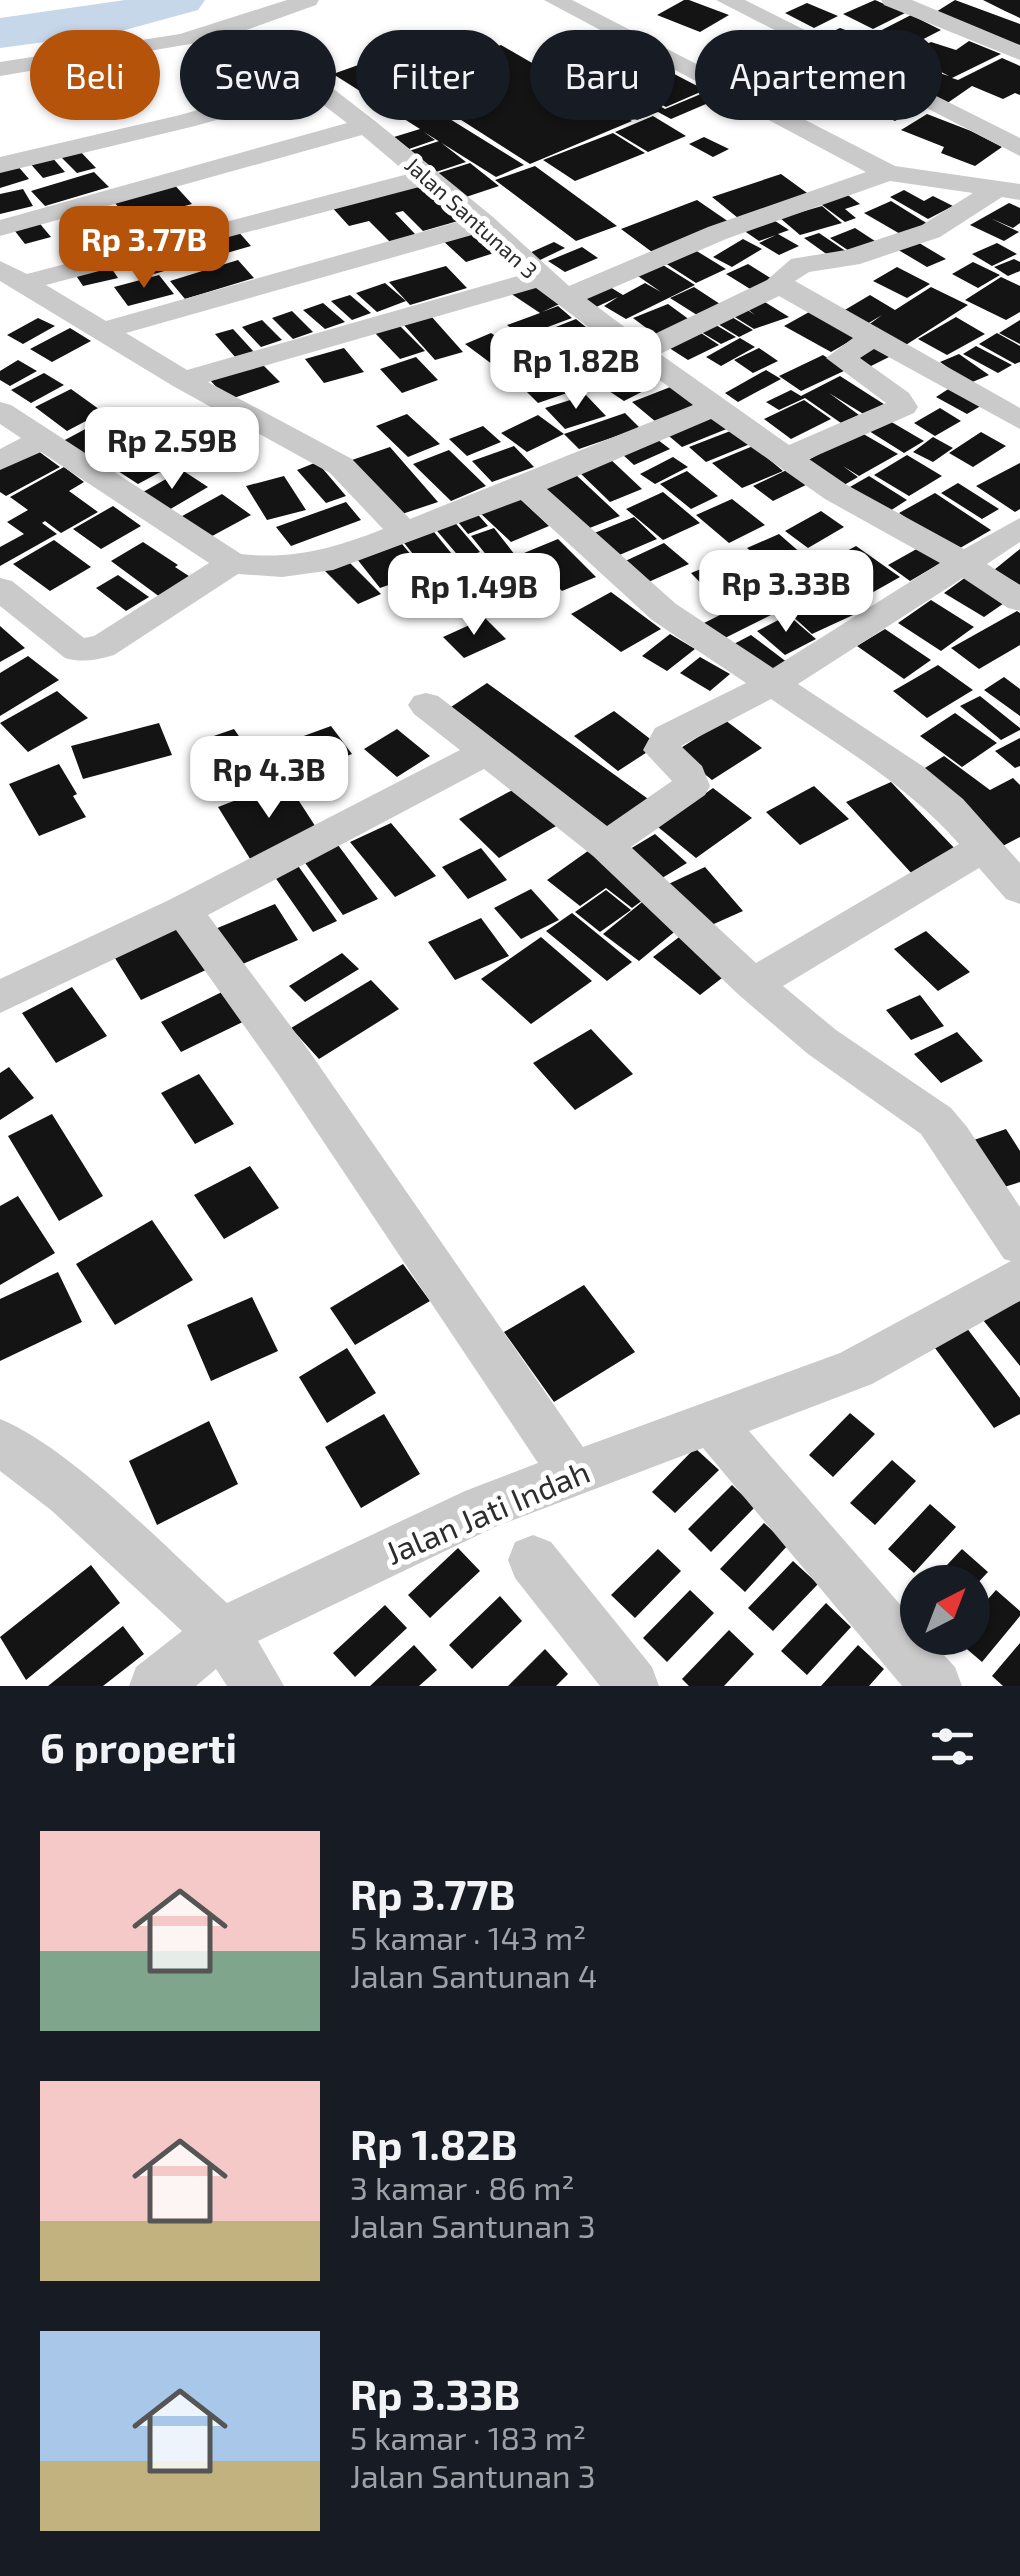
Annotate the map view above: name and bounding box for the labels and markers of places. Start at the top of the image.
pin: Rp 3.77B [41,206,247,291]
pin: Rp 1.82B [473,327,679,412]
pin: Rp 2.59B [69,407,275,492]
pin: Rp 3.33B [683,550,889,635]
pin: Rp 1.49B [371,553,577,638]
pin: Rp 4.3B [177,736,361,821]

